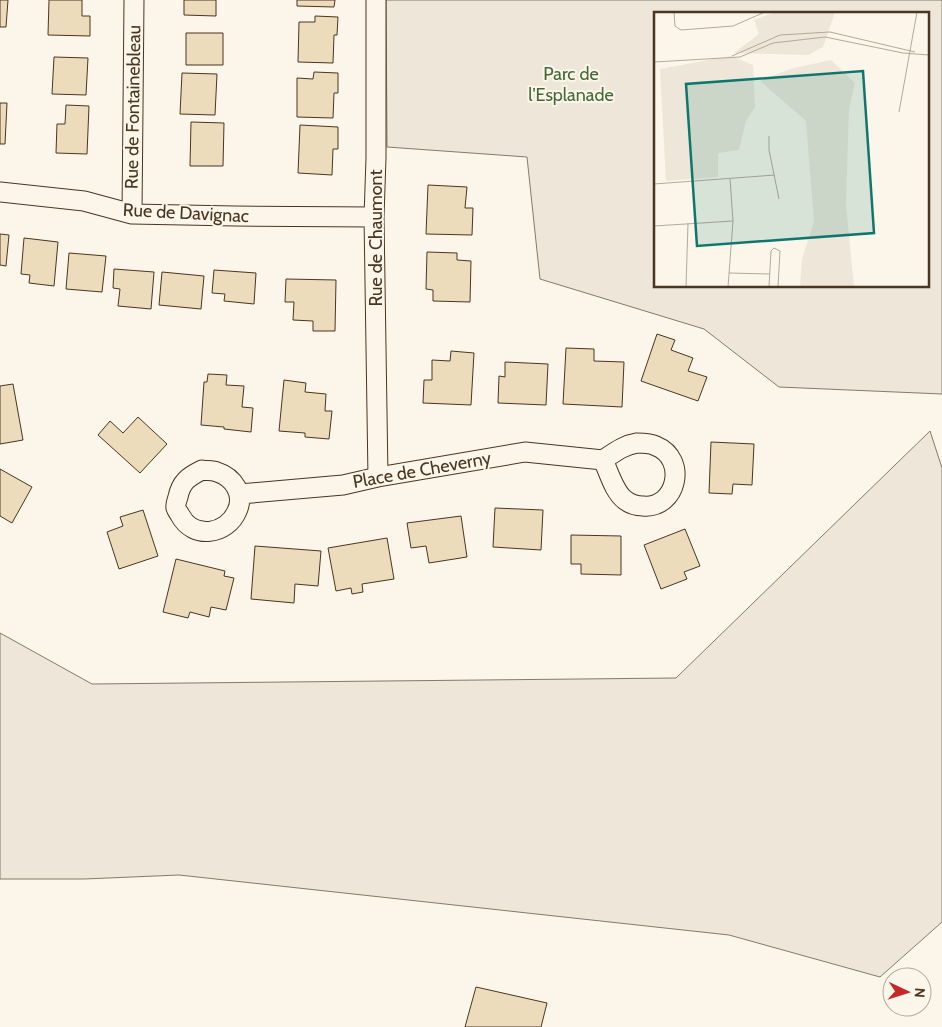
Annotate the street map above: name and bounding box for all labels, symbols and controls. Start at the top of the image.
inset map [654,12,930,288]
street label: Rue de Fontainebleau [121,25,145,189]
park label: Parc de l'Esplanade [528,63,614,106]
street label: Rue de Chaumont [365,169,387,307]
street label: Rue de Davignac [122,199,250,227]
street label: Place de Cheverny [351,447,493,493]
north arrow [882,967,932,1017]
text: N [911,987,929,998]

